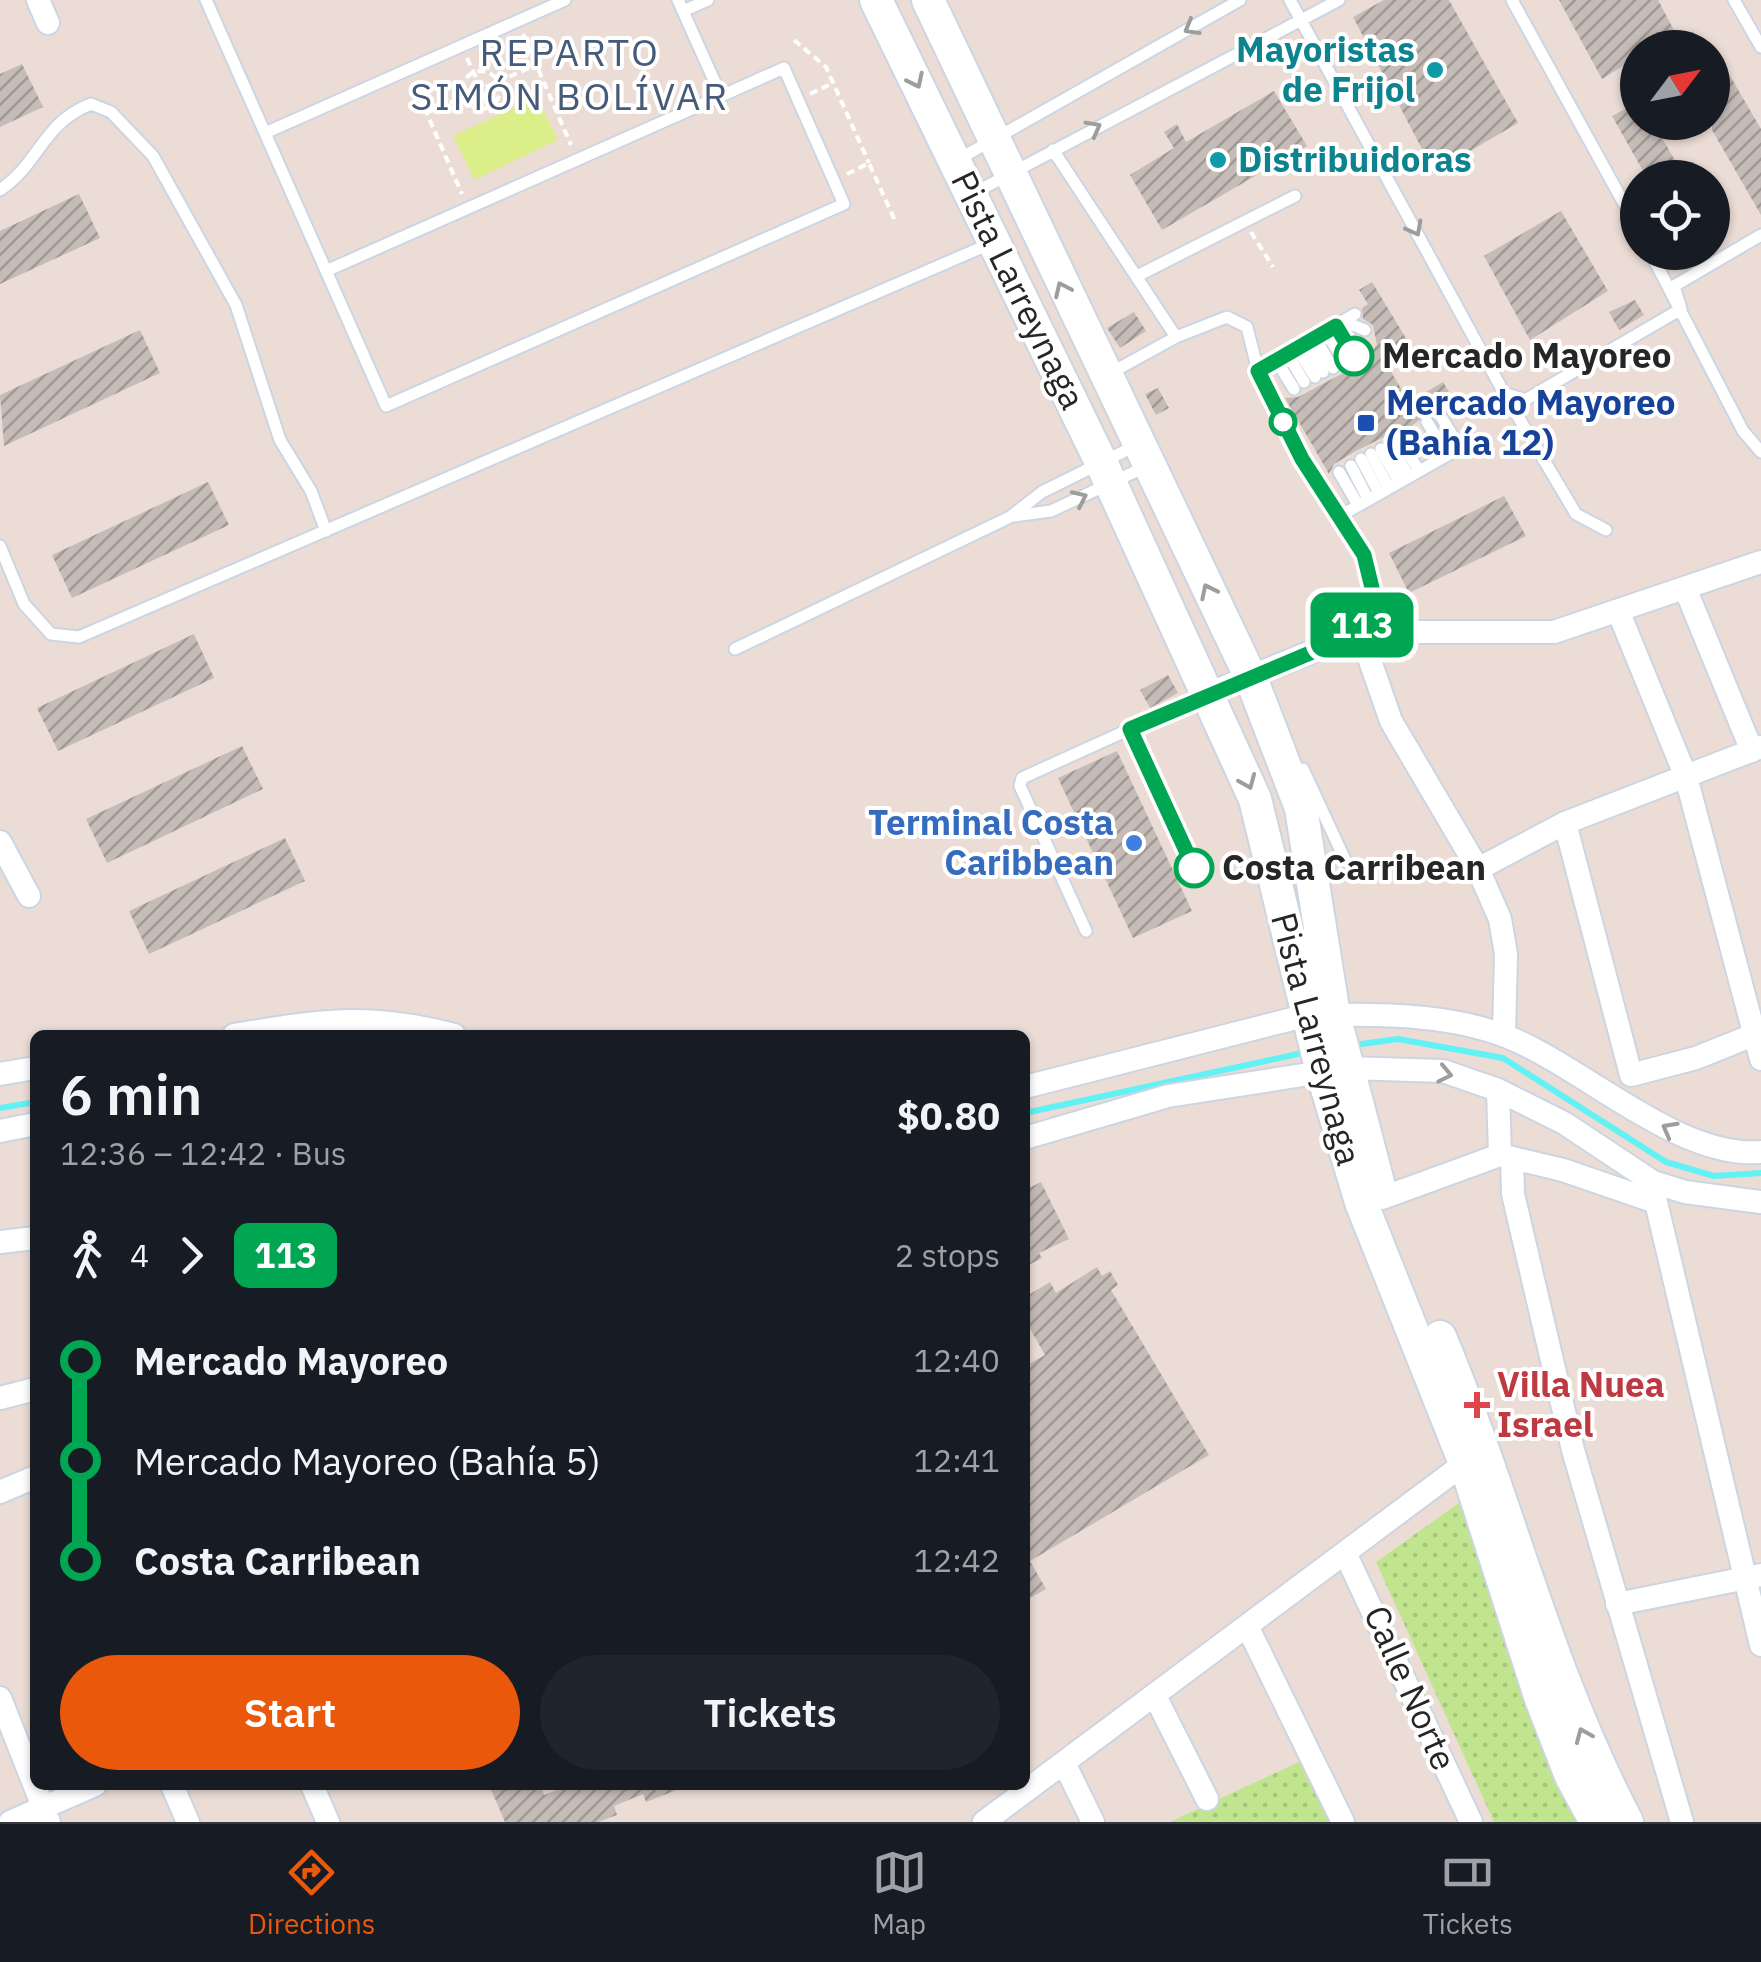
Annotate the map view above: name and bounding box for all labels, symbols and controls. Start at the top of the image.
one-way arrow [1184,16,1202,35]
place label: Mayoristas de Frijol [1236,26,1415,112]
district label: REPARTO SIMÓN BOLÍVAR [410,27,730,120]
north arrow [1620,30,1730,140]
map controls [1620,30,1730,270]
marker: Mayoristas de Frijol [1424,59,1446,81]
one-way arrow [903,70,923,88]
one-way arrow [1084,121,1102,141]
place label: Distribuidoras [1238,136,1472,182]
marker: Distribuidoras [1207,149,1229,171]
button: locate [1620,160,1730,270]
street label: Pista Larreynaga [941,163,1097,416]
one-way arrow [1403,219,1423,237]
one-way arrow [1055,281,1075,299]
place label: Mercado Mayoreo [1382,332,1671,378]
marker: Mercado Mayoreo [1335,337,1373,375]
place label: Mercado Mayoreo (Bahía 12) [1386,379,1675,465]
unlabelled marker [1270,409,1296,435]
marker: Mercado Mayoreo (Bahía 12) [1355,412,1377,434]
one-way arrow [1070,490,1088,510]
one-way arrow [1201,583,1220,601]
line badge: 113 [1304,592,1420,658]
text: 113 [1330,602,1394,648]
one-way arrow [1237,773,1257,790]
place label: Terminal Costa Caribbean [868,799,1114,885]
marker: Terminal Costa Caribbean [1123,832,1145,854]
place label: Costa Carribean [1222,844,1486,890]
marker: Costa Carribean [1175,849,1213,887]
street label: Pista Larreynaga [1261,907,1373,1170]
text: 6 min [60,1059,202,1130]
one-way arrow [1436,1063,1453,1084]
text: $0.80 [897,1091,1000,1140]
one-way arrow [1661,1121,1679,1141]
text: 12:36 – 12:42 · Bus [60,1132,346,1174]
icon: walk [60,1228,115,1283]
icon: forward [164,1228,219,1283]
text: 113 [254,1232,317,1278]
text: 4 [130,1234,149,1276]
text: 2 stops [895,1234,1000,1276]
text: Mercado Mayoreo [134,1336,448,1385]
text: 12:40 [914,1339,1000,1381]
place label: Villa Nuea Israel [1497,1361,1665,1447]
marker: Villa Nuea Israel [1466,1394,1488,1416]
text: Mercado Mayoreo (Bahía 5) [134,1436,601,1485]
text: 12:41 [914,1439,1000,1481]
text: Costa Carribean [134,1536,421,1585]
text: 12:42 [914,1539,1000,1581]
street label: Calle Norte [1354,1598,1468,1777]
button: Start [60,1655,520,1770]
button: Tickets [540,1655,1000,1770]
one-way arrow [1575,1727,1595,1745]
tab: Directions [248,1845,375,1942]
tab: Map [872,1845,927,1942]
tab: Tickets [1423,1845,1513,1942]

